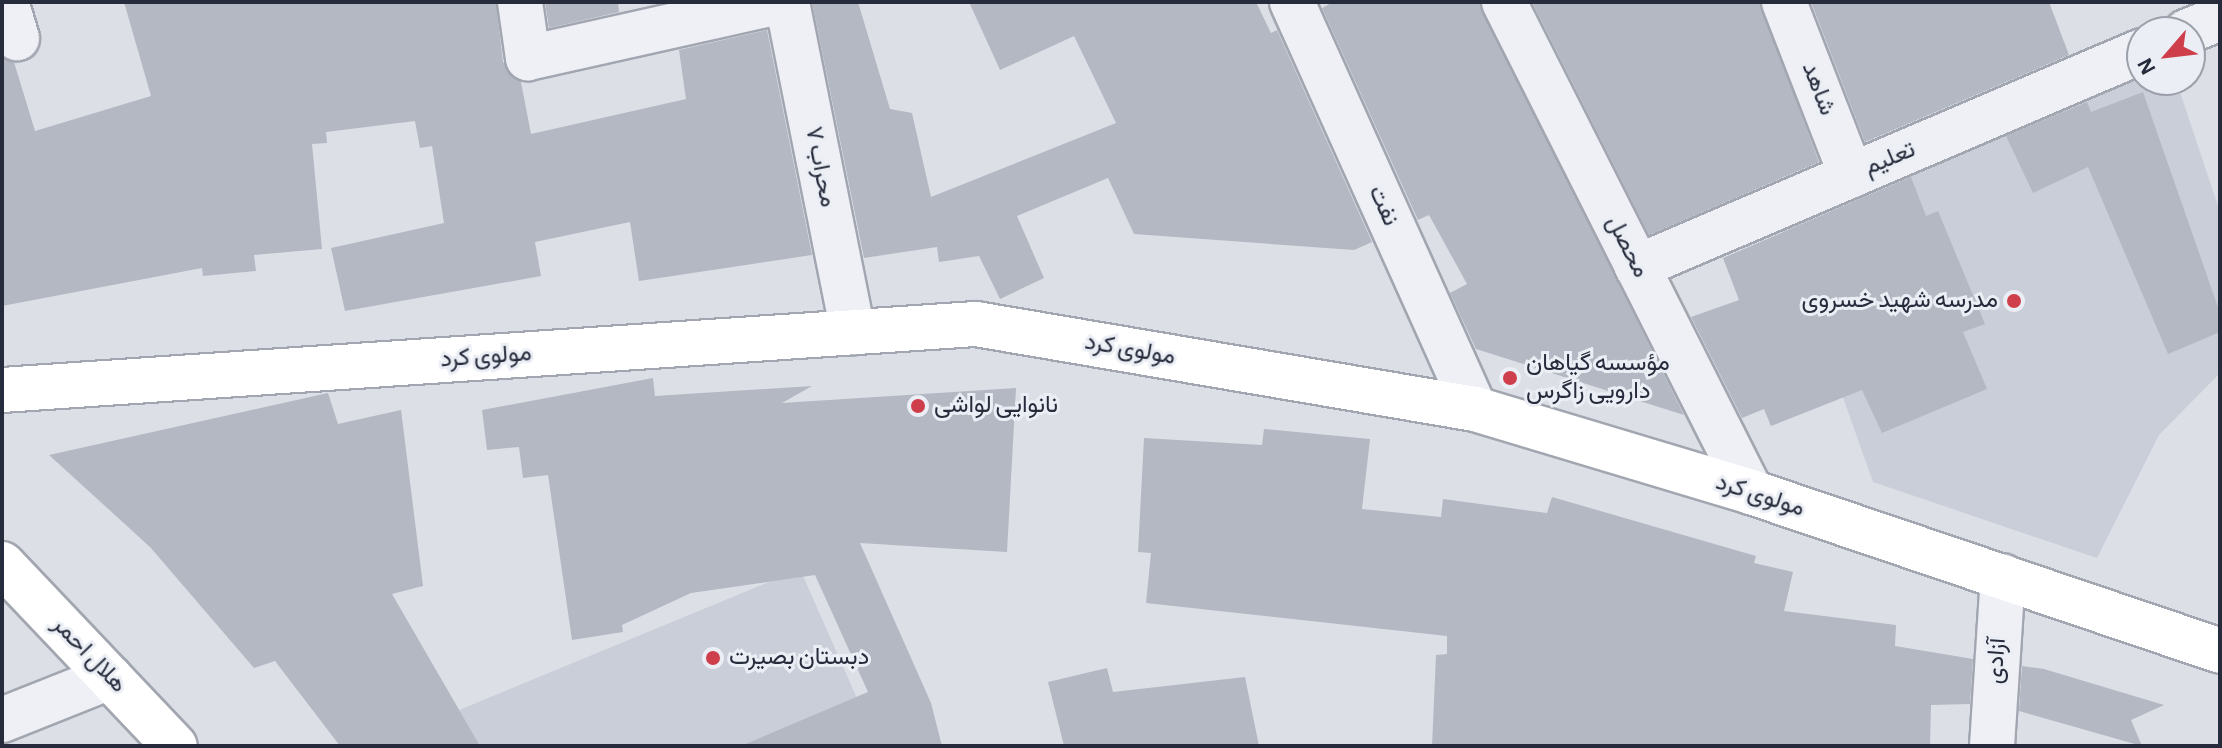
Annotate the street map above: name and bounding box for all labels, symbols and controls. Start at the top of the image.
north arrow [2126,16,2206,96]
text: N [2133,54,2160,78]
street label: شاهد [1795,58,1841,120]
street label: محراب ۷ [798,124,842,210]
street label: تعلیم [1860,135,1920,183]
street label: نفت [1361,181,1405,231]
street label: محصل [1599,211,1655,283]
place label: مدرسه شهید خسروی [1802,287,1998,315]
marker: مدرسه شهید خسروی [2005,292,2023,310]
street label: مولوی کرد [1082,328,1178,372]
street label: مولوی کرد [439,339,533,375]
place label: مؤسسه گیاهان دارویی زاگرس [1526,350,1670,406]
marker: مؤسسه گیاهان دارویی زاگرس [1501,369,1519,387]
place label: نانوایی لواشی [934,392,1058,420]
marker: نانوایی لواشی [909,397,927,415]
street label: مولوی کرد [1712,468,1808,524]
street label: هلال احمر [46,611,132,699]
street label: آزادی [1981,637,2013,685]
place label: دبستان بصیرت [729,644,869,672]
marker: دبستان بصیرت [704,649,722,667]

